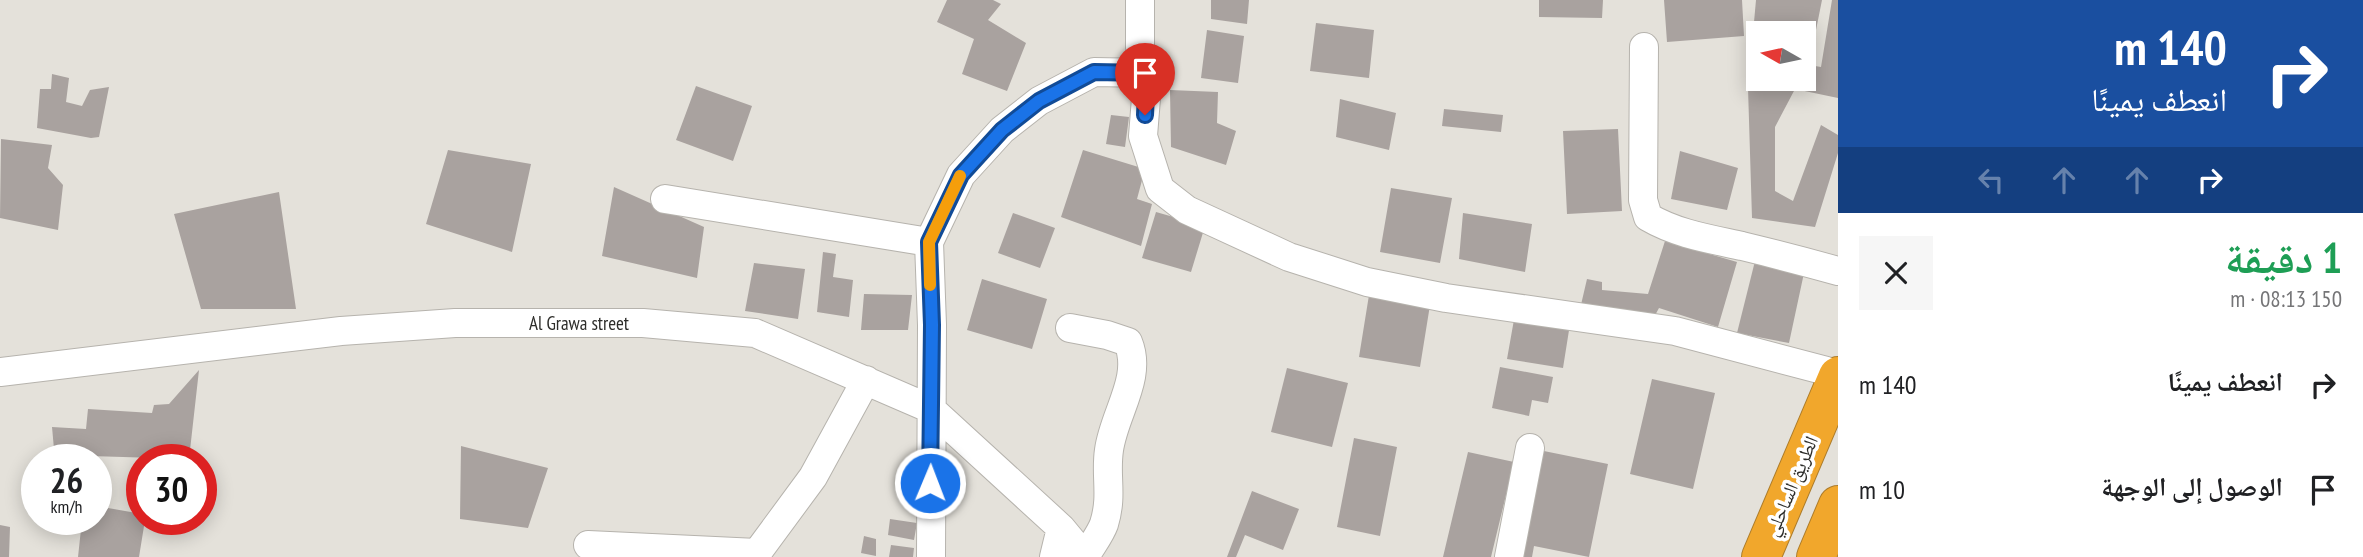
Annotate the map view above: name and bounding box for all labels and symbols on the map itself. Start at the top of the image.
north arrow [1746,21,1816,91]
pin [1115,43,1175,115]
street label: Al Grawa street [529,311,630,335]
street label: الطريق الساحلي [1759,432,1826,541]
speed limit sign: 30 [126,444,217,535]
position arrow [893,446,967,520]

